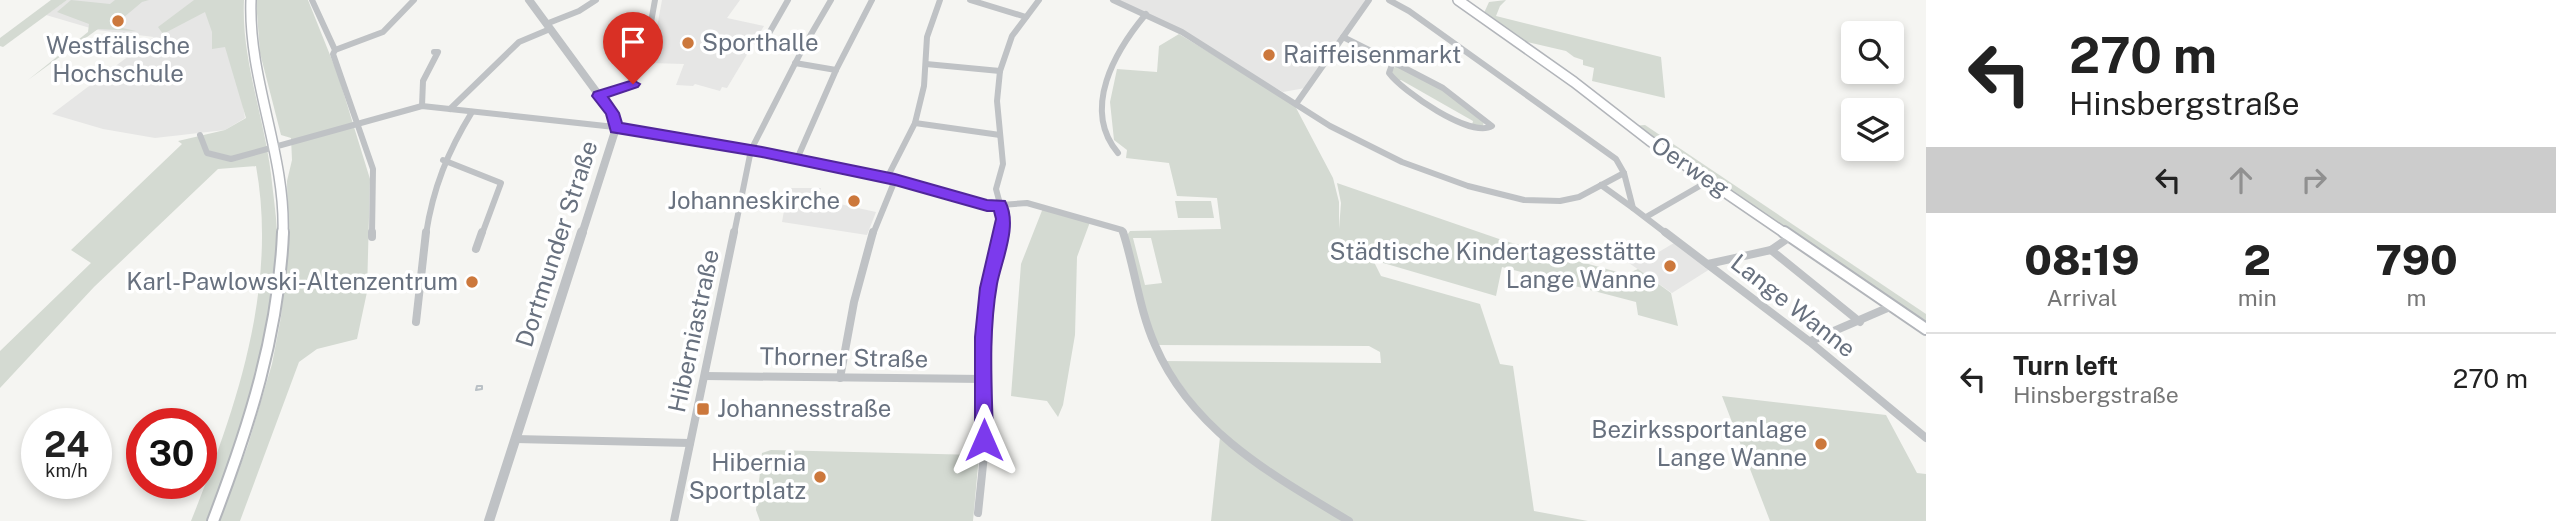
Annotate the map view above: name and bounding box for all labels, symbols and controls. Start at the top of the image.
pin [603,12.0,663,84]
marker: Westfälische Hochschule [110,13,126,29]
map controls [1841,21,1904,161]
button: search [1841,21,1904,84]
icon: arrive [614,23,652,61]
text: 270 m [2069,26,2217,84]
place label: Sporthalle [702,28,819,56]
icon: left [1954,28,2045,119]
place label: Westfälische Hochschule [46,31,190,87]
marker: Sporthalle [680,35,696,51]
place label: Raiffeisenmarkt [1283,40,1461,68]
marker: Raiffeisenmarkt [1261,47,1277,63]
text: Hinsbergstraße [2069,85,2300,122]
button: layers [1841,98,1904,161]
street label: Oerweg [1646,130,1735,202]
street label: Dortmunder Straße [509,137,603,350]
icon: left [2149,161,2187,199]
icon: ahead [2222,161,2260,199]
icon: right [2295,161,2333,199]
place label: Johanneskirche [668,186,840,214]
marker: Johanneskirche [846,193,862,209]
text: 08:19 [2024,235,2139,284]
text: 2 [2244,235,2271,284]
text: 790 [2375,235,2458,284]
place label: Städtische Kindertagesstätte Lange Wanne [1330,237,1656,293]
street label: Hiberniastraße [662,247,724,415]
street label: Lange Wanne [1726,248,1861,362]
marker: Städtische Kindertagesstätte Lange Wanne [1662,258,1678,274]
place label: Karl-Pawlowski-Altenzentrum [126,267,458,295]
marker: Karl-Pawlowski-Altenzentrum [464,274,480,290]
text: Arrival [2046,284,2117,311]
text: min [2238,284,2277,311]
text: m [2406,284,2426,311]
street label: Thorner Straße [759,342,929,372]
text: Turn left [2013,350,2118,381]
icon: left [1954,360,1992,398]
text: 270 m [2453,363,2528,394]
text: Hinsbergstraße [2013,381,2179,408]
place label: Johannesstraße [717,394,891,422]
marker: Johannesstraße [695,401,711,417]
position arrow [947,403,1021,477]
speed limit sign: 30 [126,408,217,499]
place label: Bezirkssportanlage Lange Wanne [1591,415,1807,471]
text: 24 [44,424,89,465]
marker: Bezirkssportanlage Lange Wanne [1813,436,1829,452]
place label: Hibernia Sportplatz [689,448,806,504]
text: km/h [45,460,88,481]
marker: Hibernia Sportplatz [812,469,828,485]

